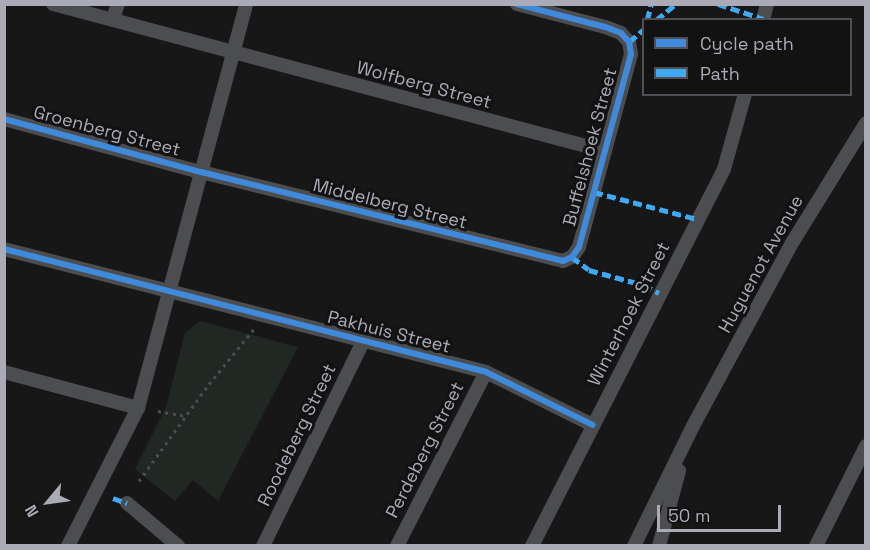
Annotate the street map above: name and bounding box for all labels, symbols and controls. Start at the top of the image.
legend [642,18,852,96]
text: Cycle path [700,32,794,55]
street label: Wolfberg Street [354,57,494,113]
text: Path [700,62,740,85]
street label: Buffelshoek Street [558,66,622,228]
street label: Groenberg Street [31,101,183,161]
street label: Middelberg Street [311,174,469,234]
street label: Huguenot Avenue [714,191,808,337]
street label: Winterhoek Street [583,238,675,390]
street label: Pakhuis Street [325,306,453,358]
street label: Roodeberg Street [253,360,341,510]
street label: Perdeberg Street [381,378,469,522]
north arrow [18,472,78,532]
scale bar [660,493,784,531]
text: N [20,501,44,521]
text: 50 m [668,504,710,527]

